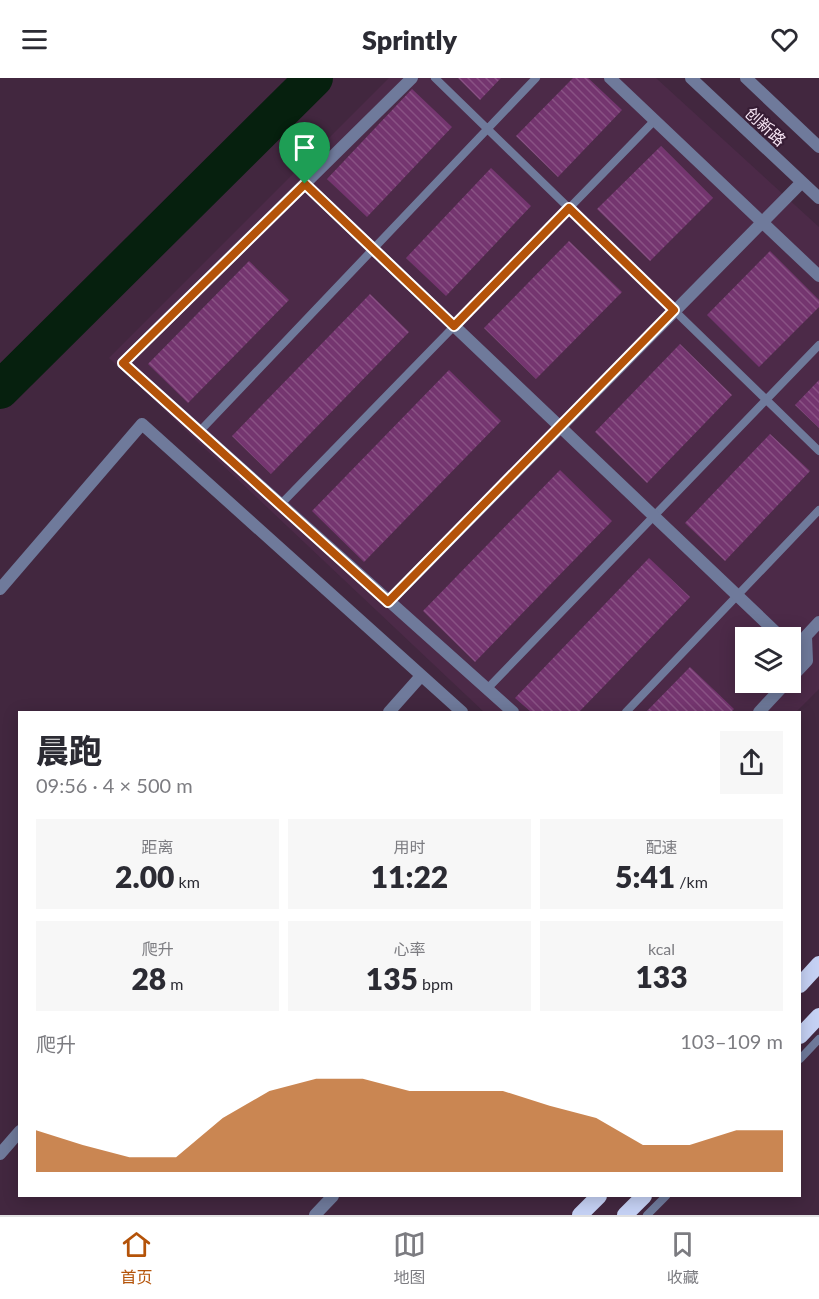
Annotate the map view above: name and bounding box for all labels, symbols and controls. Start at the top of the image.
icon: menu [18,23,51,56]
text: Sprintly [362,23,457,56]
icon: heart [768,23,801,56]
street label: 创新路 [742,103,790,149]
pin [279,122,330,184]
icon: arrive [288,131,321,164]
map controls [735,627,801,693]
button: layers [735,627,801,693]
text: 晨跑 [36,730,102,770]
button: share [720,731,783,794]
text: 09:56 · 4 × 500 m [36,773,193,797]
text: 距离 [141,837,174,856]
text: 用时 [393,837,426,856]
text: 配速 [645,837,678,856]
text: 2.00 [115,858,174,894]
text: 11:22 [371,858,448,894]
text: 5:41 [615,858,675,894]
text: km [174,872,200,891]
text: /km [675,872,708,891]
text: 爬升 [141,939,174,958]
text: 心率 [393,939,426,958]
text: kcal [648,939,675,958]
text: 133 [635,958,688,994]
text: 28 [131,960,166,996]
text: 135 [366,960,418,996]
text: m [166,974,184,993]
text: bpm [418,974,453,993]
text: 103–109 m [680,1029,783,1053]
text: 爬升 [36,1032,76,1056]
tab: 首页 [120,1228,153,1288]
tab: 地图 [393,1228,426,1288]
tab: 收藏 [666,1228,699,1288]

